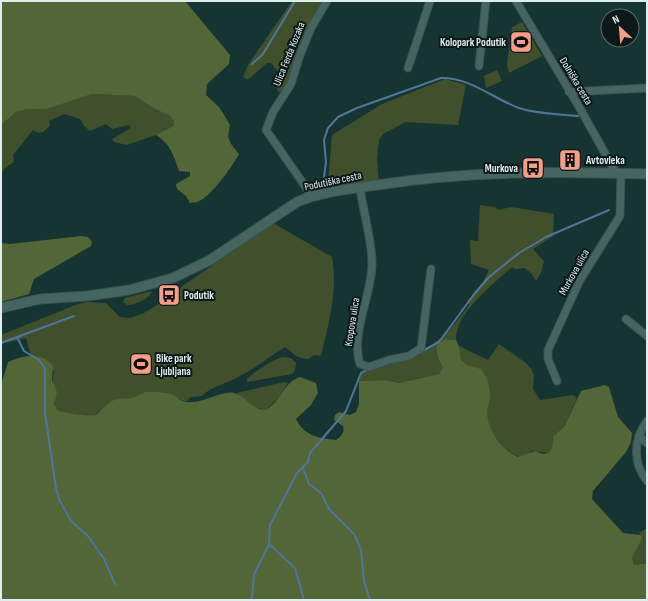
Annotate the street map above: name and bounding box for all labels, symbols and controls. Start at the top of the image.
north arrow [600,8,640,48]
text: N [610,12,621,27]
street label: Ulica Ferda Kozaka [270,20,308,88]
sports icon: Kolopark Podutik [508,29,534,55]
place label: Kolopark Podutik [440,36,506,49]
street label: Dolniška cesta [557,55,595,107]
building icon: Avtovleka [557,147,583,173]
place label: Avtovleka [585,154,625,167]
bus stop icon: Murkova [520,155,546,181]
place label: Murkova [485,162,518,175]
street label: Podutiška cesta [303,169,363,193]
street label: Murkova ulica [556,247,592,297]
bus stop icon: Podutik [156,282,182,308]
place label: Podutik [184,289,214,302]
street label: Kropova ulica [342,297,362,347]
sports icon: Bike park Ljubljana [128,351,154,377]
place label: Bike park Ljubljana [156,352,192,378]

